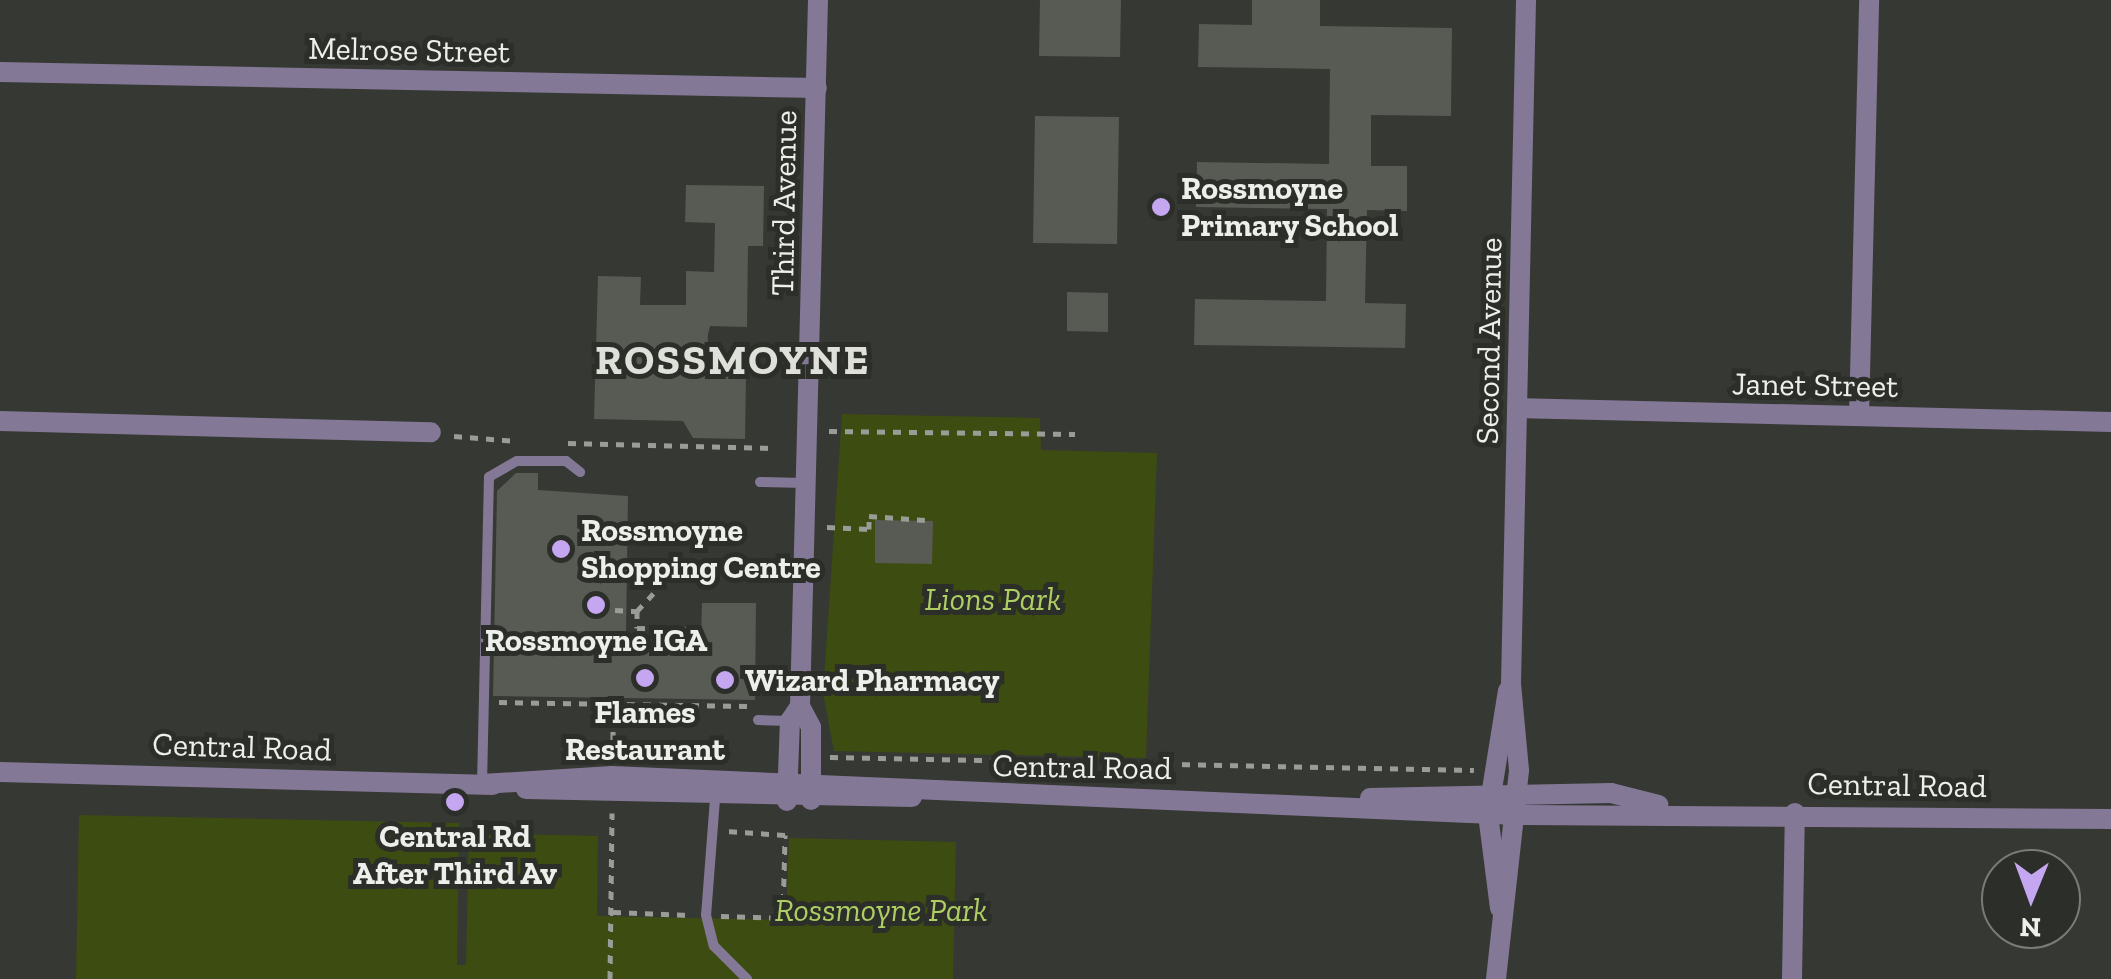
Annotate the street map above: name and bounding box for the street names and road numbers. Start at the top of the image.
street label: Melrose Street [308,29,510,71]
street label: Third Avenue [763,109,805,297]
street label: Second Avenue [1468,237,1510,445]
street label: Janet Street [1732,364,1898,406]
street label: Central Road [152,725,332,769]
street label: Central Road [992,746,1172,788]
street label: Central Road [1807,764,1987,806]

